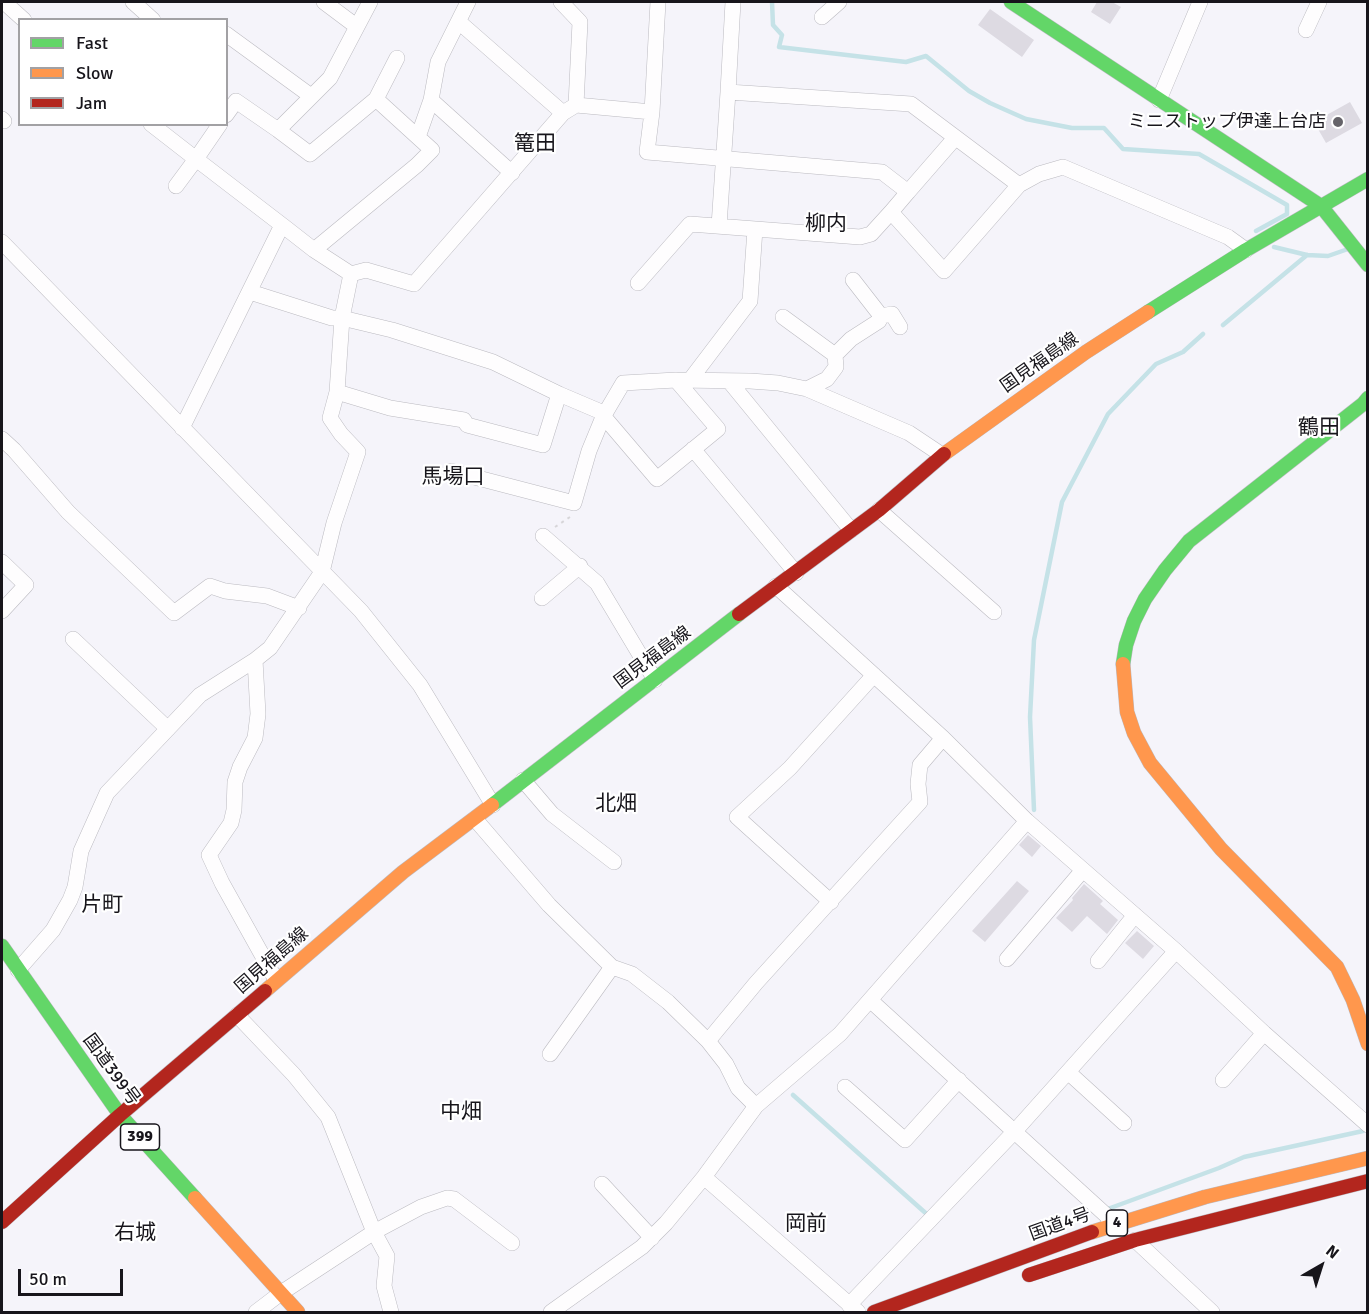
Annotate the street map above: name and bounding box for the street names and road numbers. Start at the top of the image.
street label: 国見福島線 [997,328,1083,398]
street label: 国見福島線 [611,622,695,694]
street label: 国見福島線 [231,923,313,999]
street label: 国道399号 [78,1030,144,1110]
road number: 399 [120,1124,160,1150]
street label: 国道4号 [1026,1204,1094,1246]
road number: 4 [1106,1210,1128,1236]

